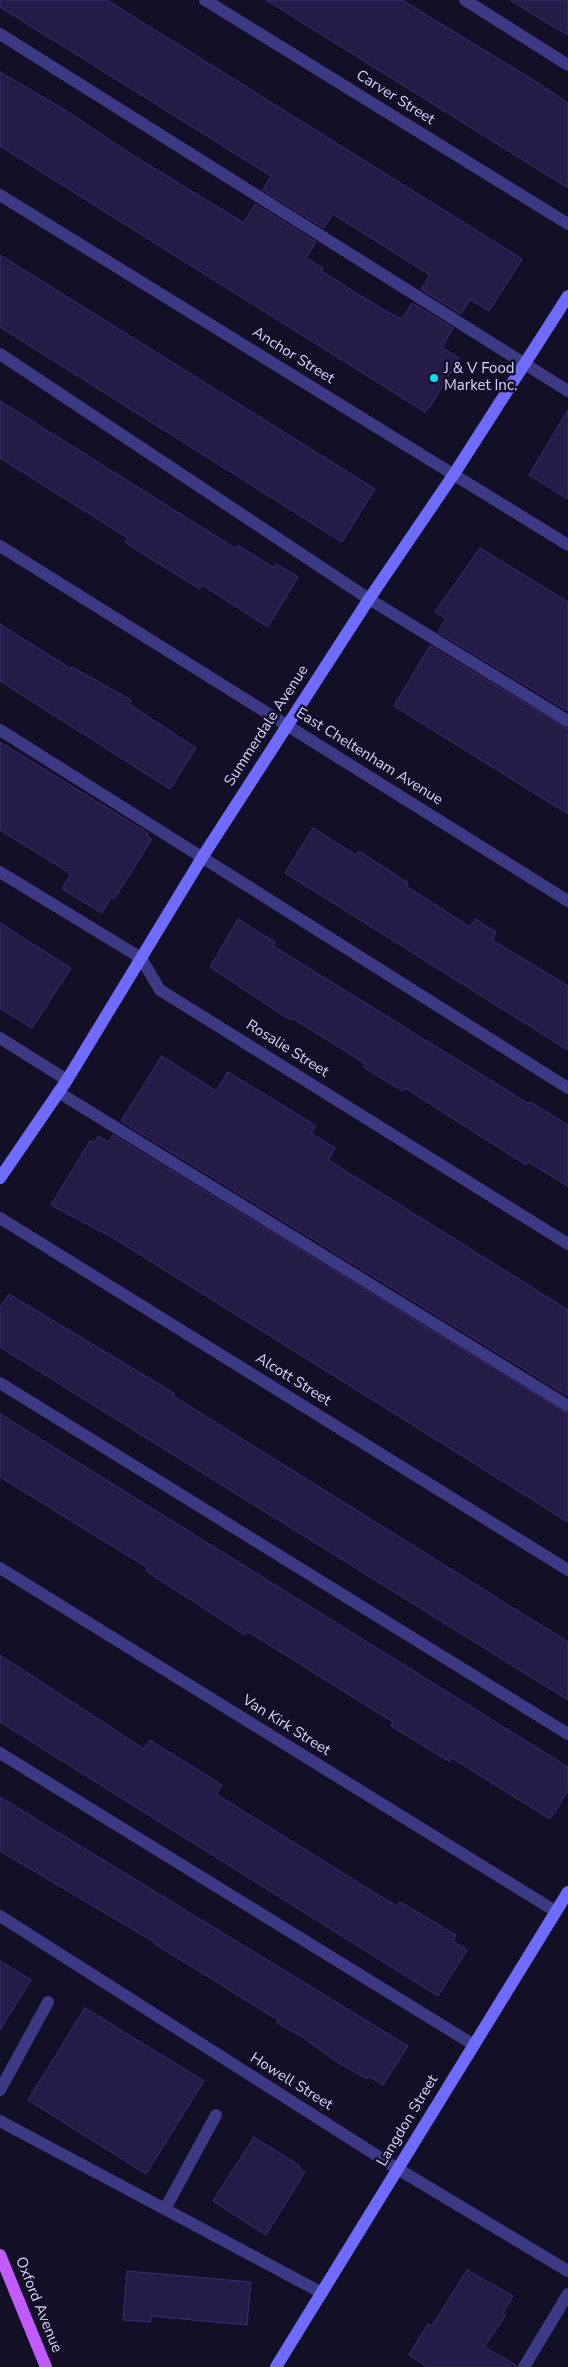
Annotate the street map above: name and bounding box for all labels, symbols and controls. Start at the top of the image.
street label: Carver Street [352,67,438,129]
street label: Anchor Street [249,324,337,388]
place label: J & V Food Market Inc. [444,360,517,395]
marker: J & V Food Market Inc. [428,372,440,384]
street label: Summerdale Avenue [221,662,313,790]
street label: East Cheltenham Avenue [292,704,446,810]
street label: Rosalie Street [242,1016,332,1082]
street label: Alcott Street [252,1350,334,1410]
street label: Van Kirk Street [239,1692,333,1760]
street label: Howell Street [246,2050,336,2114]
street label: Langdon Street [374,2072,442,2170]
street label: Oxford Avenue [11,2255,65,2355]

